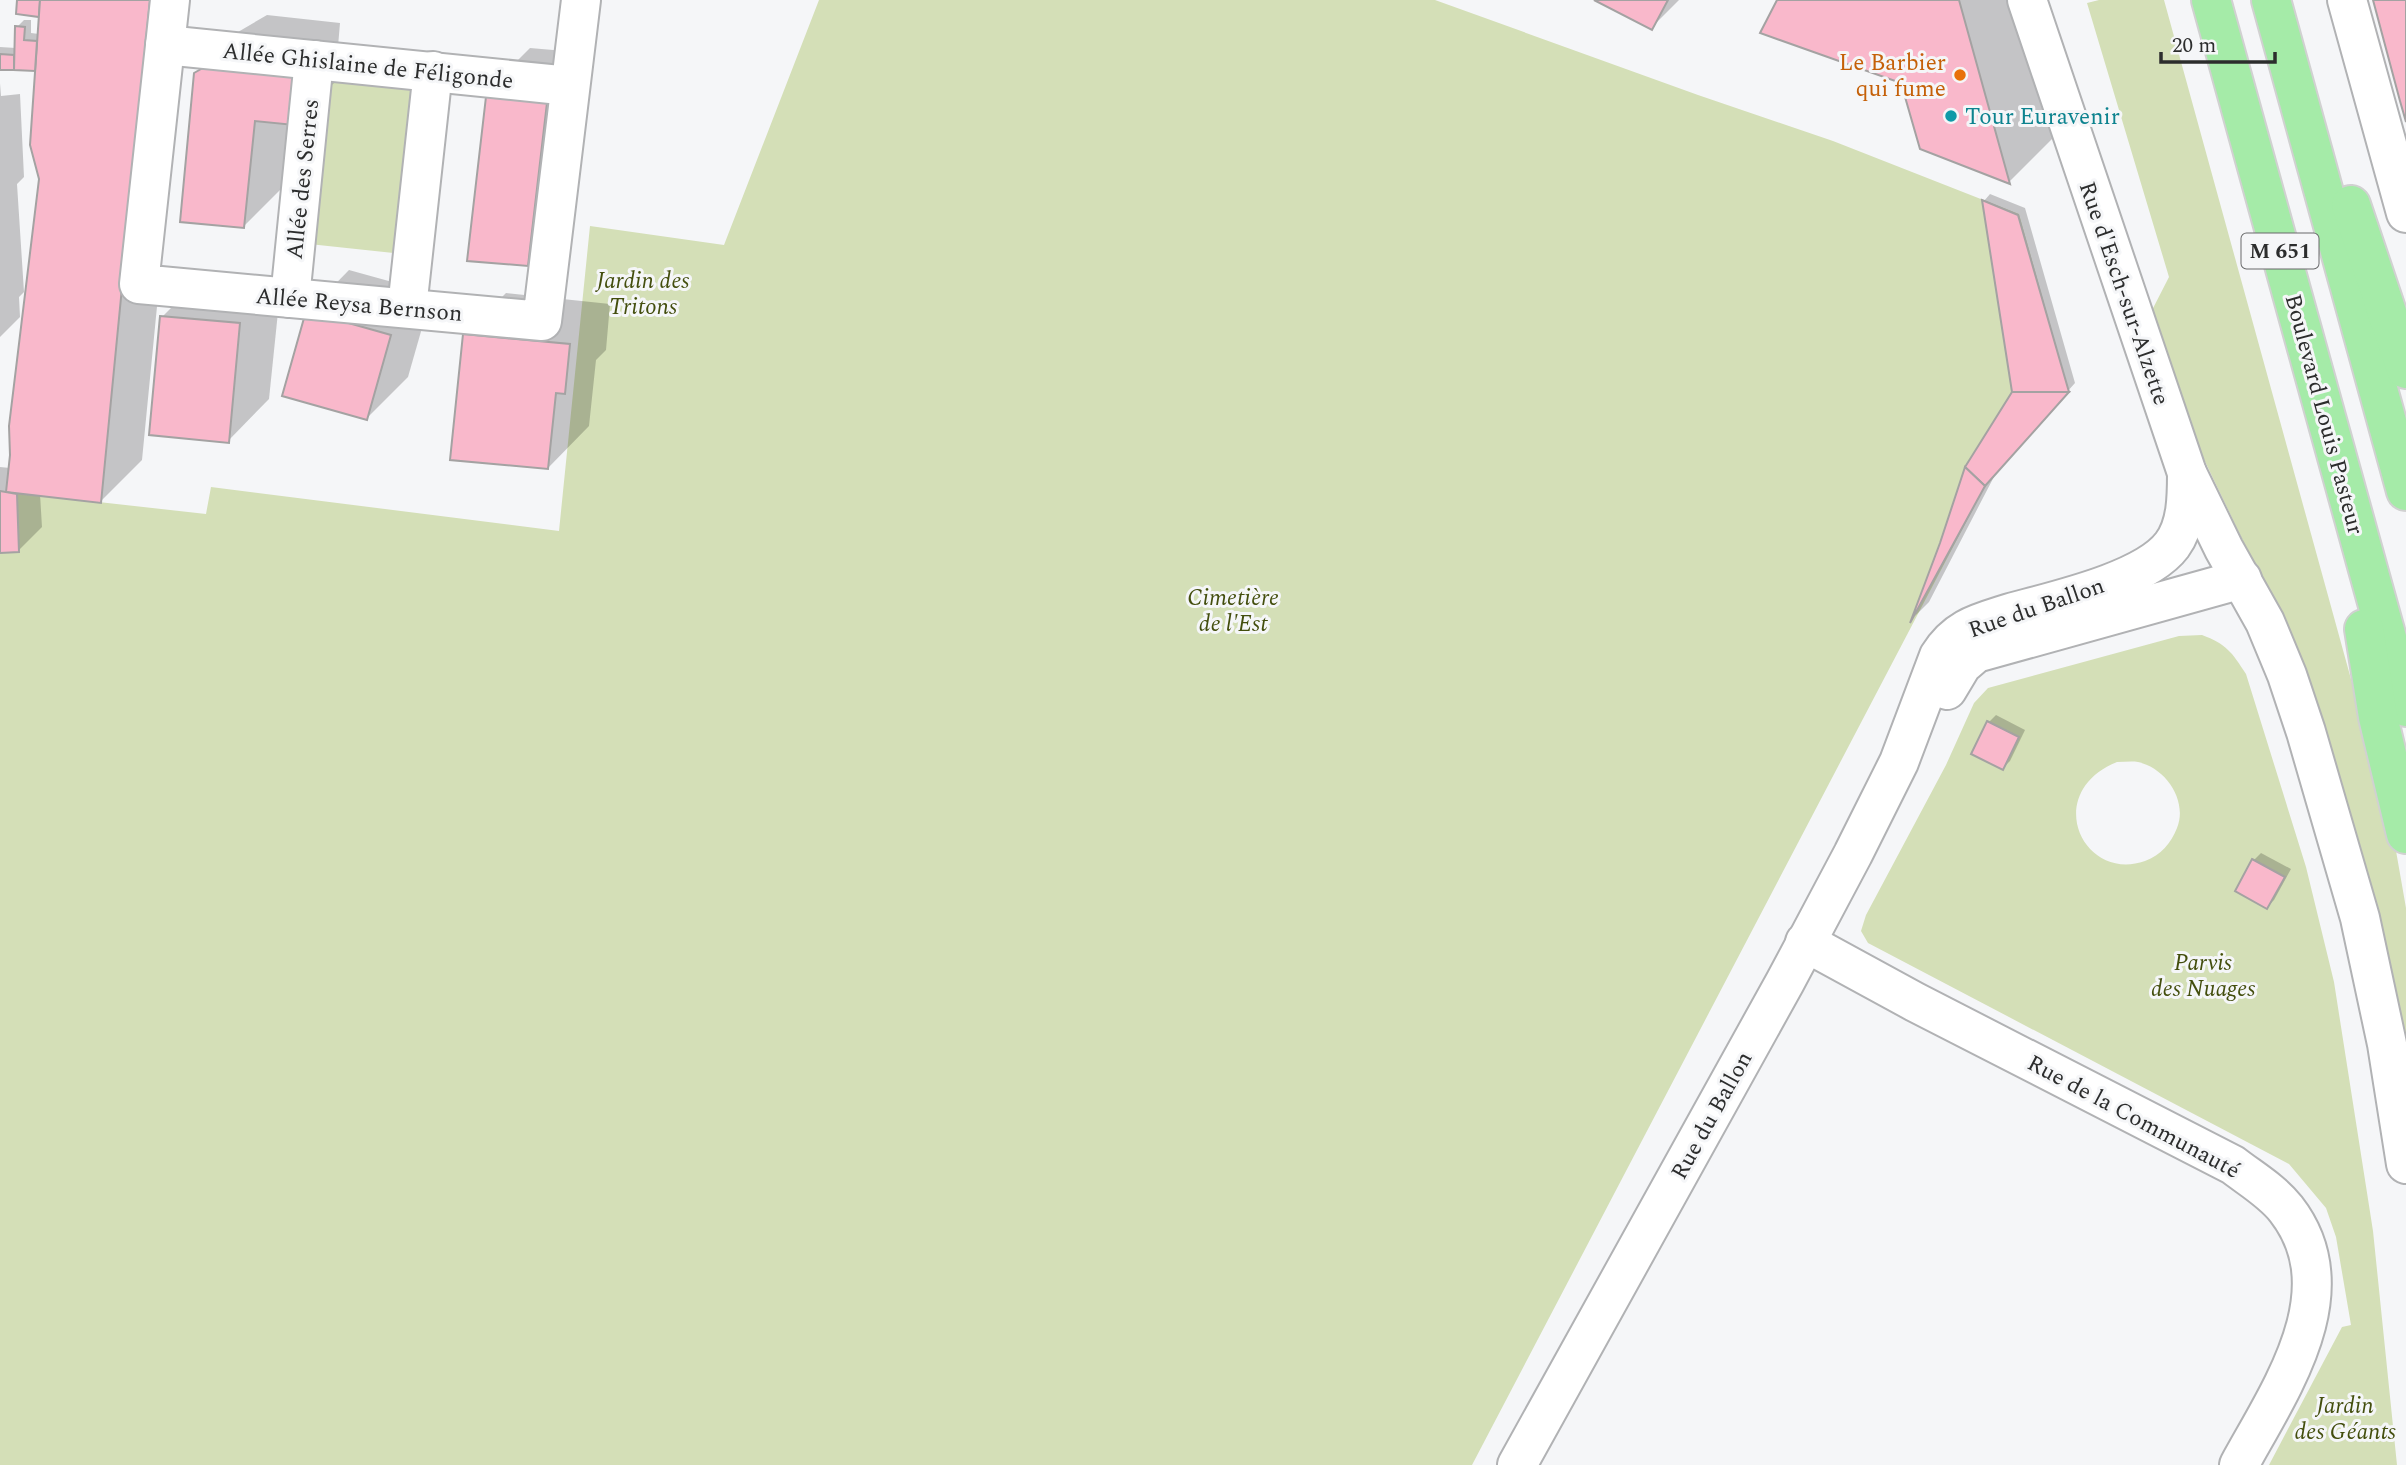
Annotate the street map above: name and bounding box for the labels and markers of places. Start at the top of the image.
place label: Le Barbier qui fume [1839,46,1946,107]
marker: Le Barbier qui fume [1952,67,1968,83]
place label: Tour Euravenir [1965,100,2120,135]
marker: Tour Euravenir [1943,108,1959,124]

